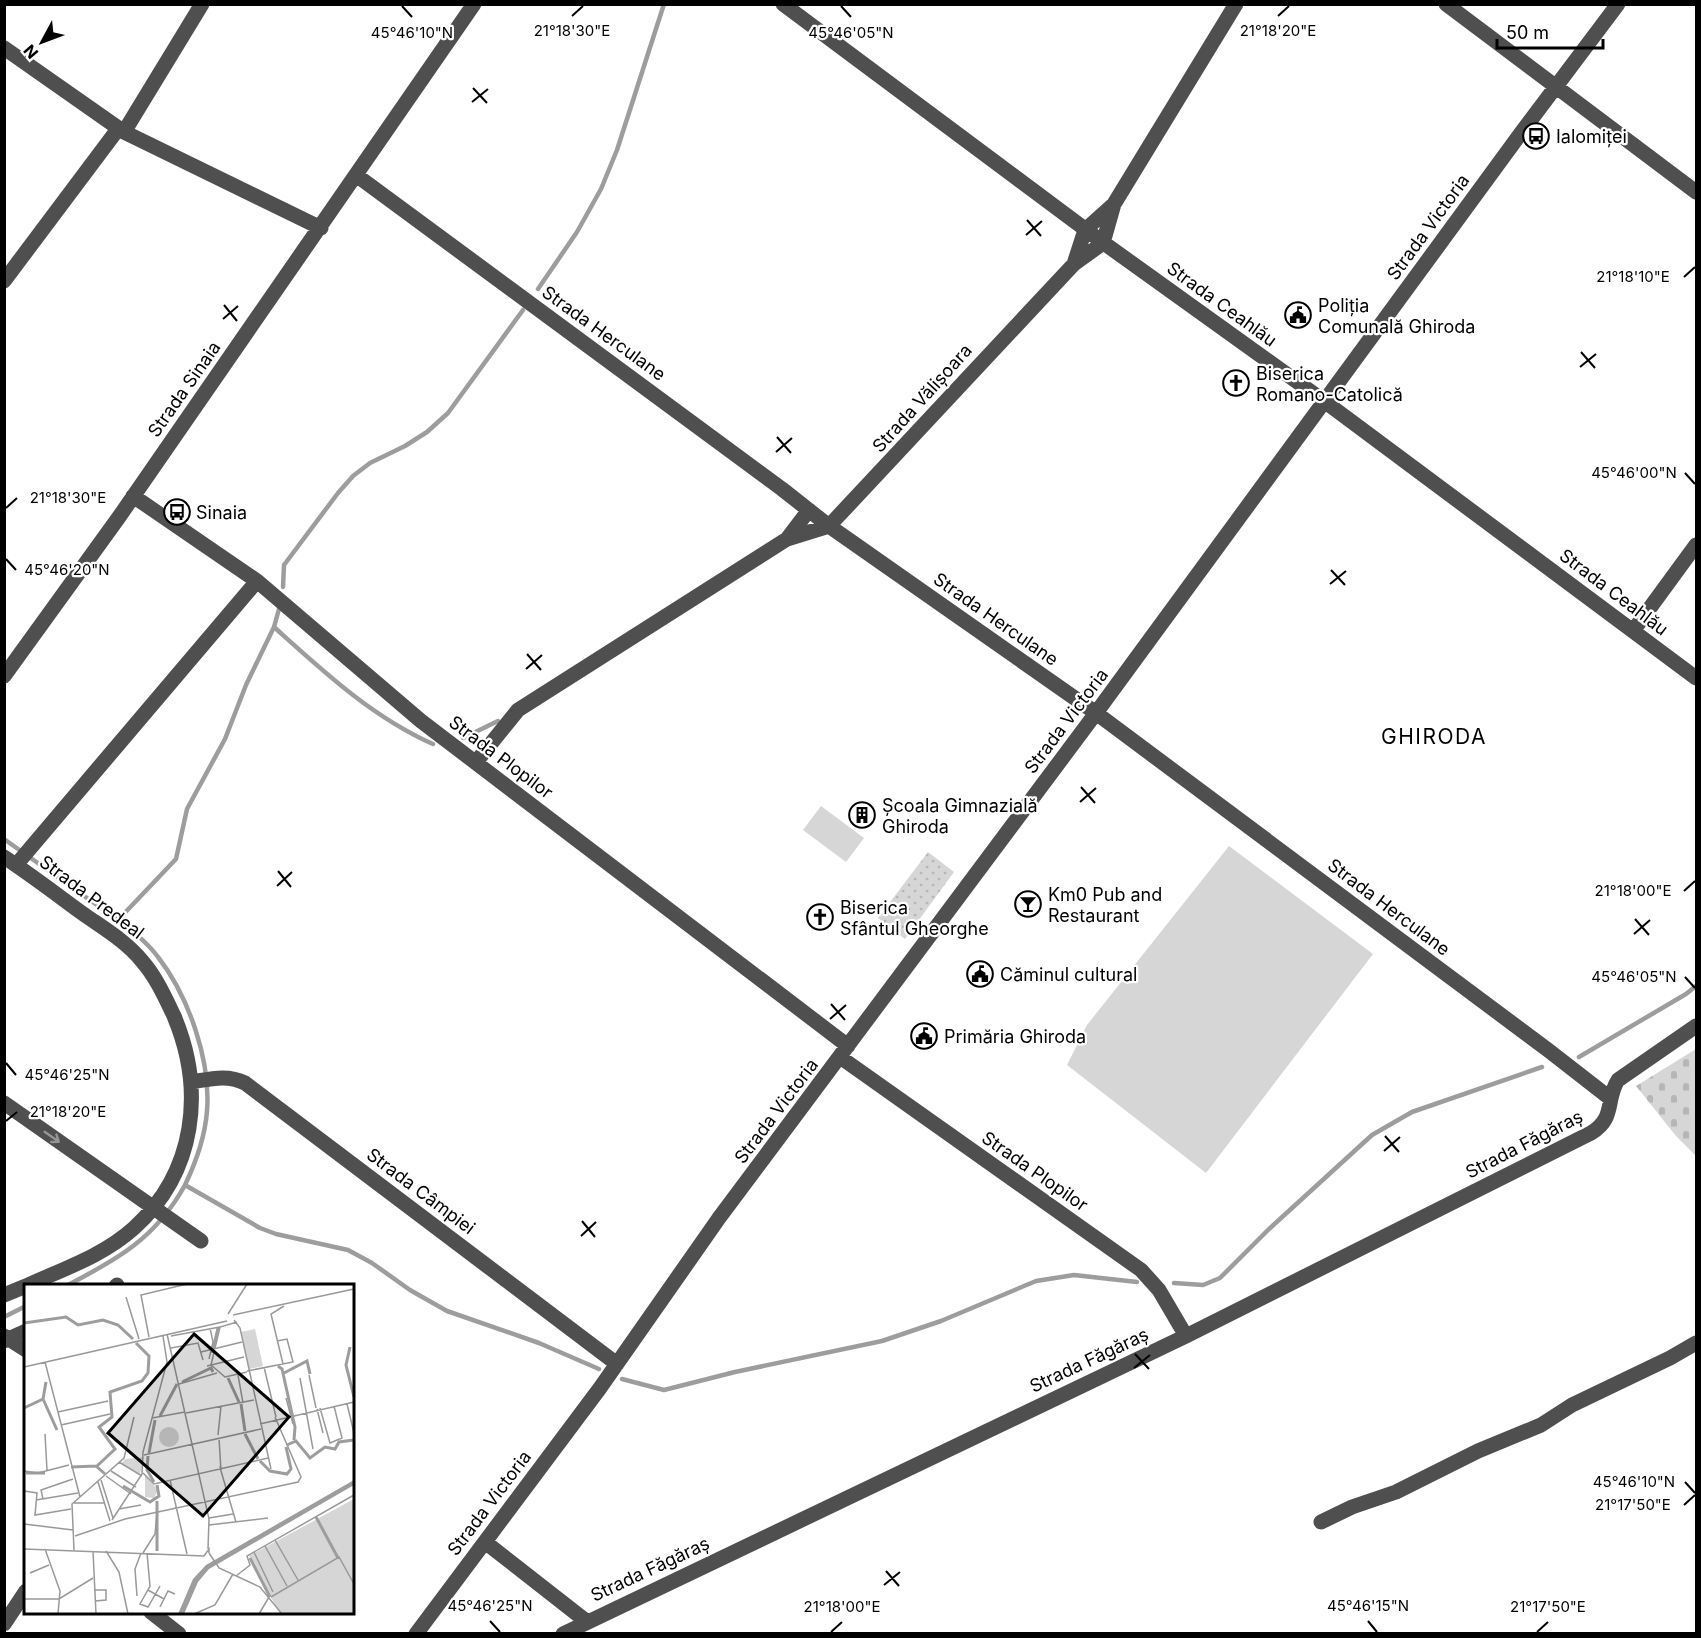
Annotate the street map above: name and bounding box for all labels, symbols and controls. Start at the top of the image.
north arrow [12,12,72,72]
scale bar [1497,12,1604,50]
text: 21°18'30"E [534,21,610,40]
text: 21°18'20"E [1240,21,1316,40]
text: 50 m [1506,22,1549,43]
text: 45°46'10"N [371,23,453,42]
text: 45°46'05"N [808,23,894,42]
text: N [19,41,42,63]
bus stop icon: Ialomiței [1521,121,1551,151]
place label: Ialomiței [1556,126,1627,148]
street label: Strada Victoria [1383,170,1473,284]
street label: Strada Ceahlău [1163,257,1281,351]
text: 21°18'10"E [1596,267,1670,286]
street label: Strada Herculane [538,281,670,385]
place label: Poliția Comunală Ghiroda [1318,295,1475,337]
public building icon: Poliția Comunală Ghiroda [1283,300,1313,330]
street label: Strada Sinaia [143,337,225,441]
street label: Strada Vălișoara [868,340,977,457]
place label: Biserica Romano-Catolică [1256,363,1403,405]
church icon: Biserica Romano-Catolică [1221,368,1251,398]
text: 45°46'00"N [1591,463,1677,482]
text: 21°18'30"E [30,488,106,507]
bus stop icon: Sinaia [162,497,192,527]
place label: Sinaia [196,502,247,523]
street label: Strada Ceahlău [1556,544,1672,640]
text: 45°46'20"N [24,560,110,579]
street label: Strada Herculane [930,568,1062,670]
street label: Strada Victoria [1020,665,1112,777]
street label: Strada Plopilor [445,711,557,803]
district label: GHIRODA [1381,724,1487,749]
place label: Școala Gimnazială Ghiroda [882,795,1038,837]
building icon: Școala Gimnazială Ghiroda [847,800,877,830]
street label: Strada Predeal [36,851,148,943]
street label: Strada Herculane [1324,854,1454,960]
text: 21°18'00"E [1595,881,1671,900]
place label: Km0 Pub and Restaurant [1048,884,1162,926]
bar icon: Km0 Pub and Restaurant [1013,889,1043,919]
place label: Biserica Sfântul Gheorghe [840,897,989,939]
church icon: Biserica Sfântul Gheorghe [805,902,835,932]
public building icon: Căminul cultural [965,959,995,989]
place label: Căminul cultural [1000,964,1137,985]
text: 45°46'05"N [1591,967,1677,986]
public building icon: Primăria Ghiroda [909,1021,939,1051]
place label: Primăria Ghiroda [944,1026,1086,1047]
street label: Strada Victoria [730,1055,822,1167]
text: 45°46'25"N [24,1065,110,1084]
text: 21°18'20"E [30,1102,106,1121]
street label: Strada Făgăraș [1462,1106,1586,1183]
street label: Strada Plopilor [978,1127,1092,1215]
one-way arrow [44,1131,60,1143]
street label: Strada Câmpiei [363,1144,479,1238]
inset map [24,1284,354,1614]
street label: Strada Făgăraș [1026,1323,1152,1398]
street label: Strada Victoria [443,1447,535,1559]
text: 45°46'10"N [1593,1472,1675,1491]
text: 21°17'50"E [1595,1495,1671,1514]
street label: Strada Făgăraș [587,1532,713,1607]
text: 45°46'25"N [447,1596,533,1615]
text: 45°46'15"N [1327,1596,1409,1615]
text: 21°18'00"E [804,1597,880,1616]
text: 21°17'50"E [1510,1597,1586,1616]

